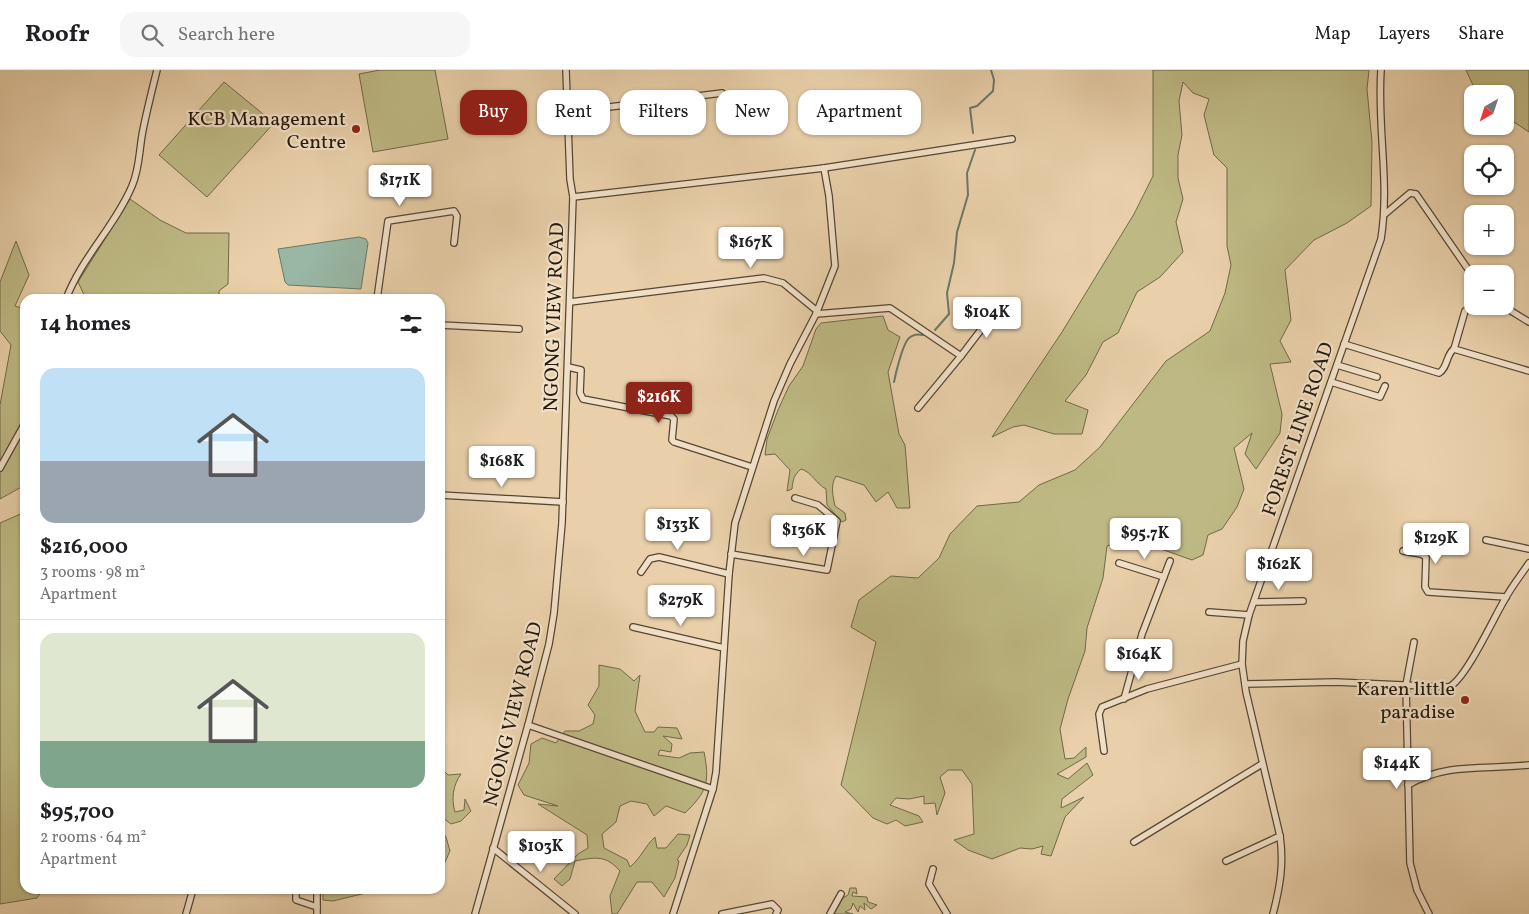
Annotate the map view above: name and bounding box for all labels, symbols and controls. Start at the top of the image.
search box [120,12,470,57]
text: Roofr [25,18,90,52]
icon: search [138,21,166,49]
text: Search here [178,22,275,48]
text: Map [1314,22,1350,47]
text: Layers [1378,22,1430,47]
text: Share [1458,22,1504,47]
north arrow [1464,85,1514,135]
map controls [1464,85,1514,315]
chip: Buy [460,90,527,135]
chip: Rent [537,90,610,135]
chip: Filters [620,90,706,135]
chip: New [716,90,788,135]
chip: Apartment [798,90,921,135]
place label: KCB Management Centre [187,106,346,157]
marker: KCB Management Centre [350,123,362,135]
button: locate [1464,145,1514,195]
pin: $171K [365,164,435,207]
text: $171K [379,170,421,192]
button: + [1464,205,1514,255]
street label: NGONG VIEW ROAD [538,222,572,412]
pin: $167K [716,226,786,269]
text: $167K [729,232,773,254]
button: − [1464,265,1514,315]
pin: $104K [952,296,1022,339]
text: $104K [964,302,1010,324]
text: 14 homes [40,310,131,339]
icon: filters [397,310,425,338]
street label: FOREST LINE ROAD [1256,339,1342,521]
pin: $216K [624,382,694,424]
text: $216K [637,387,681,409]
icon: home [188,400,278,490]
pin: $168K [467,446,537,488]
text: $168K [480,451,524,473]
pin: $133K [643,508,713,551]
text: $133K [656,514,700,536]
pin: $136K [769,514,839,557]
pin: $95.7K [1104,518,1186,560]
text: $136K [782,520,826,542]
pin: $129K [1401,522,1471,565]
text: $95.7K [1121,523,1169,545]
text: $129K [1414,528,1458,550]
text: $216,000 [40,533,128,562]
pin: $162K [1244,548,1314,591]
text: $162K [1257,554,1301,576]
text: 3 rooms · 98 m² [40,562,145,584]
text: Apartment [40,584,117,606]
pin: $279K [646,584,716,627]
text: $279K [659,590,703,612]
street label: NGONG VIEW ROAD [477,619,550,810]
pin: $164K [1104,638,1174,681]
text: $164K [1116,644,1162,666]
icon: home [188,666,278,756]
place label: Karen little paradise [1356,676,1455,727]
marker: Karen little paradise [1459,694,1471,706]
pin: $144K [1362,748,1432,790]
text: $144K [1374,753,1420,775]
text: $95,700 [40,798,114,827]
text: 2 rooms · 64 m² [40,827,147,849]
pin: $103K [506,830,576,873]
text: $103K [519,836,563,858]
text: Apartment [40,849,117,871]

